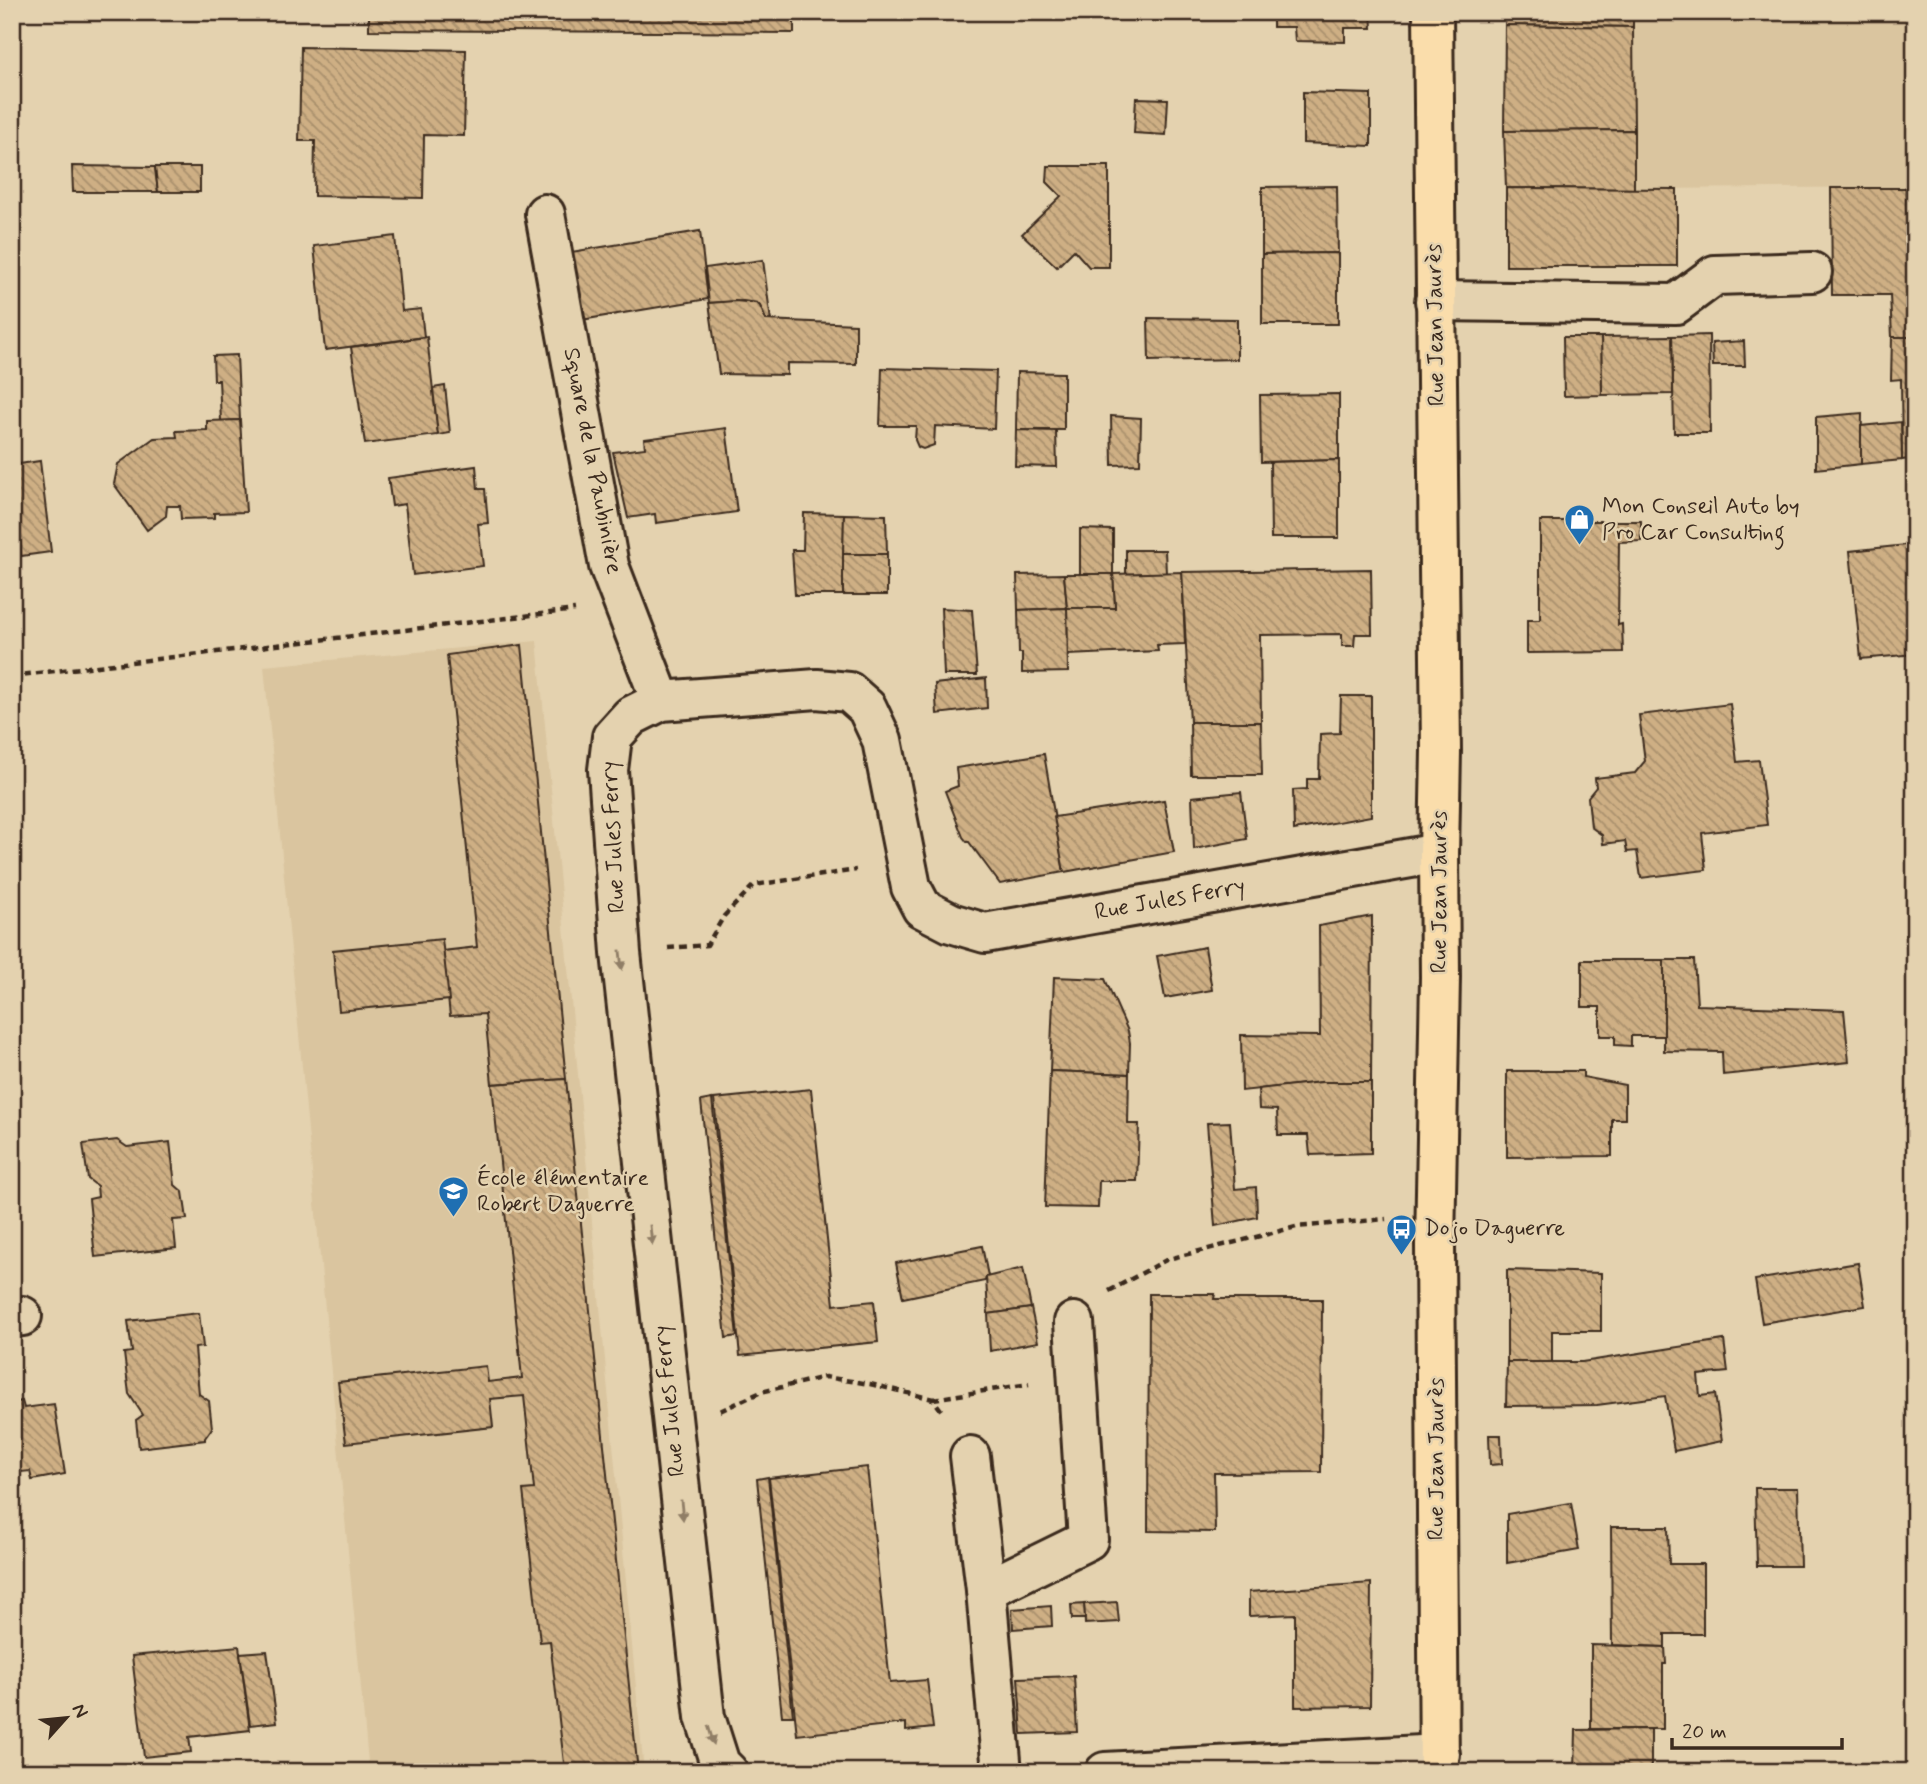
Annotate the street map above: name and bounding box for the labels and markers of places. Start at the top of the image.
place label: Mon Conseil Auto by Pro Car Consulting [1602,492,1800,550]
shop icon: Mon Conseil Auto by Pro Car Consulting [1562,503,1596,547]
place label: École élémentaire Robert Daguerre [477,1163,649,1220]
school or university icon: École élémentaire Robert Daguerre [437,1175,471,1219]
bus stop icon: Dojo Daguerre [1384,1212,1418,1256]
place label: Dojo Daguerre [1424,1214,1565,1244]

